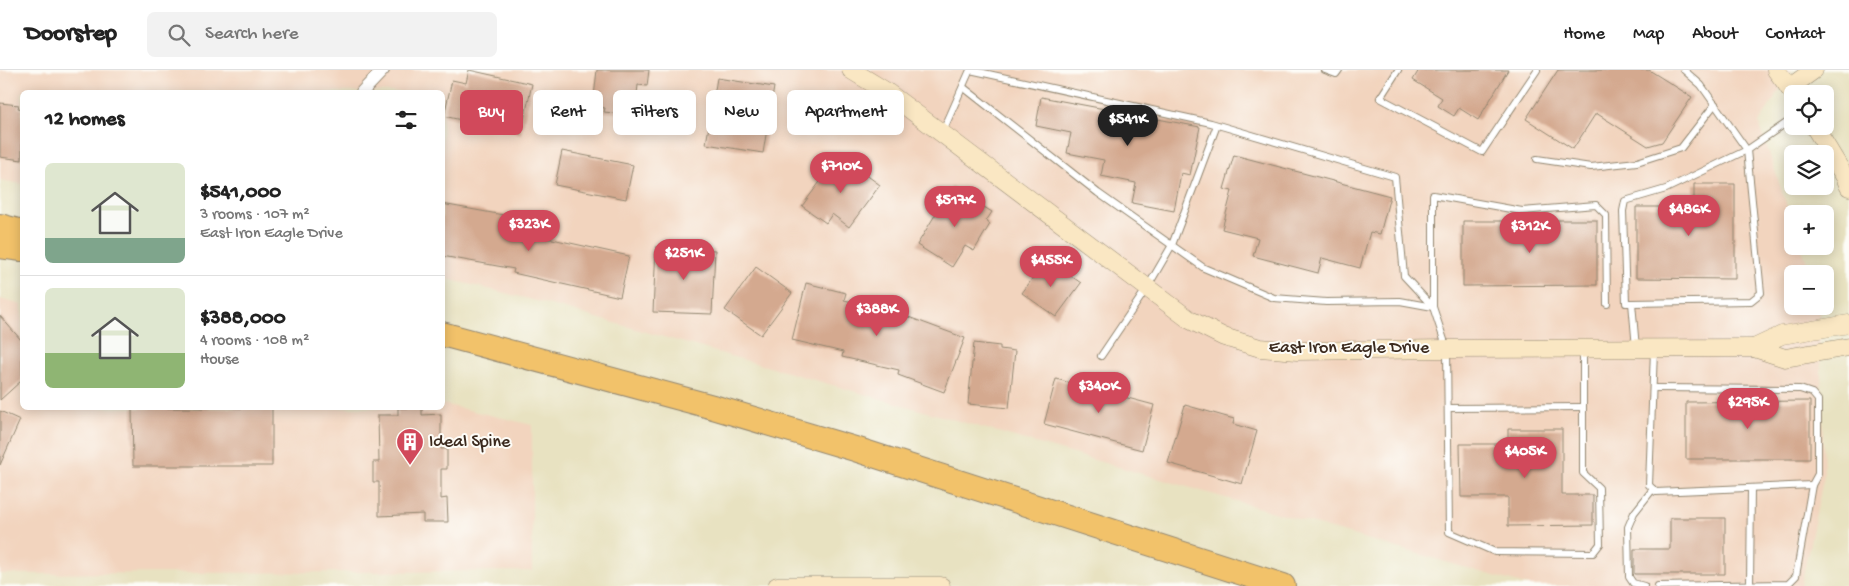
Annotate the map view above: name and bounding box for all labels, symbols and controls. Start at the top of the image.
search box [147,12,497,57]
text: Doorstep [25,20,117,49]
icon: search [165,21,193,49]
text: Search here [205,23,299,46]
text: Home [1563,24,1605,45]
text: Map [1633,24,1664,45]
text: About [1692,24,1738,45]
text: Contact [1766,24,1824,45]
map controls [1784,85,1834,315]
button: locate [1784,85,1834,135]
chip: Buy [460,90,523,135]
chip: Rent [533,90,603,135]
chip: Filters [613,90,696,135]
chip: New [706,90,777,135]
chip: Apartment [787,90,904,135]
pin: $541K [1093,104,1163,147]
icon: filters [392,106,420,134]
text: 12 homes [45,108,124,133]
text: $541K [1109,111,1147,130]
button: layers [1784,145,1834,195]
pin: $710K [806,152,876,194]
text: $710K [821,158,861,177]
text: $541,000 [200,181,281,206]
icon: home [85,183,145,243]
pin: $517K [920,186,990,228]
text: $517K [935,192,975,211]
pin: $486K [1654,194,1724,237]
text: $486K [1669,201,1709,220]
button: + [1784,205,1834,255]
text: 3 rooms · 107 m² [200,206,310,225]
pin: $323K [494,210,564,252]
pin: $312K [1495,212,1565,254]
text: $323K [509,216,549,235]
text: $312K [1511,218,1549,237]
text: East Iron Eagle Drive [200,225,343,244]
pin: $251K [649,238,719,281]
text: $251K [665,245,703,264]
pin: $455K [1016,246,1086,288]
text: $455K [1031,252,1071,271]
button: − [1784,265,1834,315]
pin: $388K [842,294,912,337]
text: $388K [856,301,898,320]
text: $388,000 [200,307,286,332]
icon: home [85,308,145,368]
text: 4 rooms · 108 m² [200,332,309,351]
street label: East Iron Eagle Drive [1269,338,1430,359]
text: House [200,351,239,370]
pin: $340K [1064,372,1134,414]
text: $340K [1079,378,1119,397]
pin: $295K [1713,388,1783,430]
text: $295K [1728,394,1768,413]
building icon: Ideal Spine [395,427,425,466]
place label: Ideal Spine [429,432,511,453]
pin: $405K [1490,436,1560,479]
text: $405K [1504,443,1546,462]

